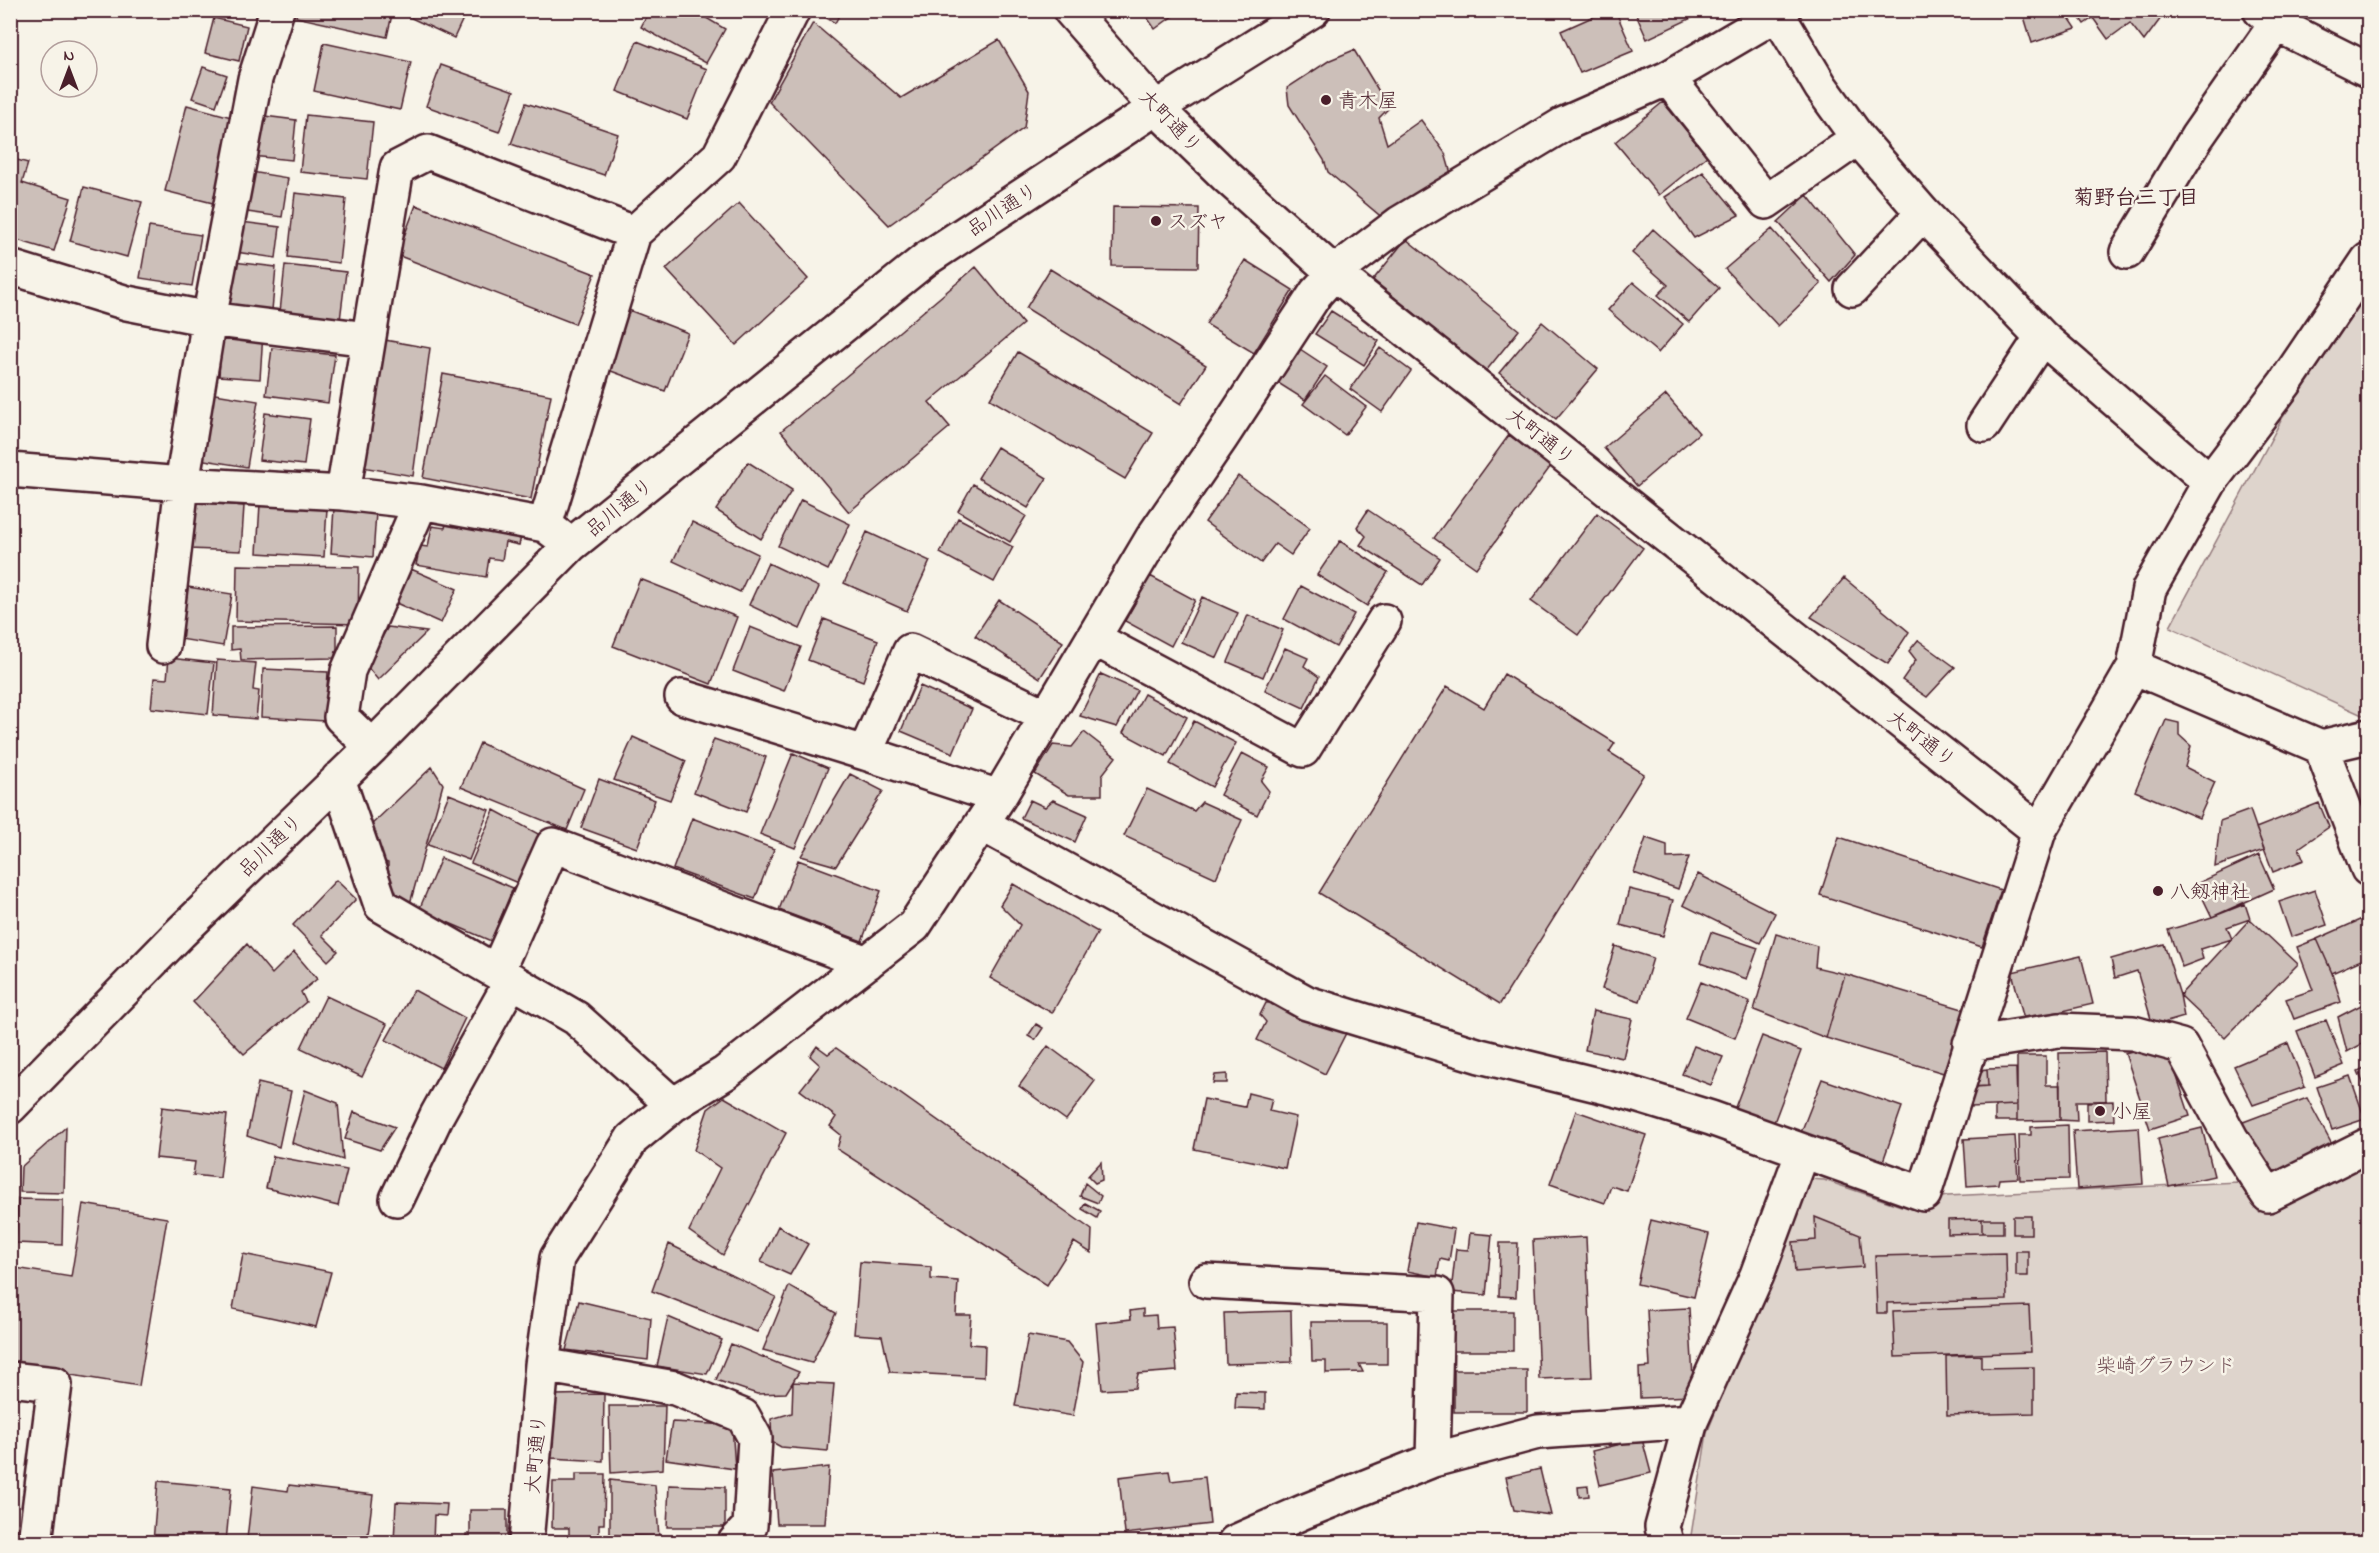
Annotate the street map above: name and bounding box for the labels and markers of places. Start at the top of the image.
place label: 青木屋 [1338,88,1398,117]
marker: 青木屋 [1319,93,1333,107]
place label: スズヤ [1168,209,1228,238]
marker: スズヤ [1149,214,1163,228]
place label: 八剱神社 [2170,879,2250,908]
marker: 八剱神社 [2151,884,2165,898]
place label: 小屋 [2112,1099,2152,1128]
marker: 小屋 [2093,1104,2107,1118]

